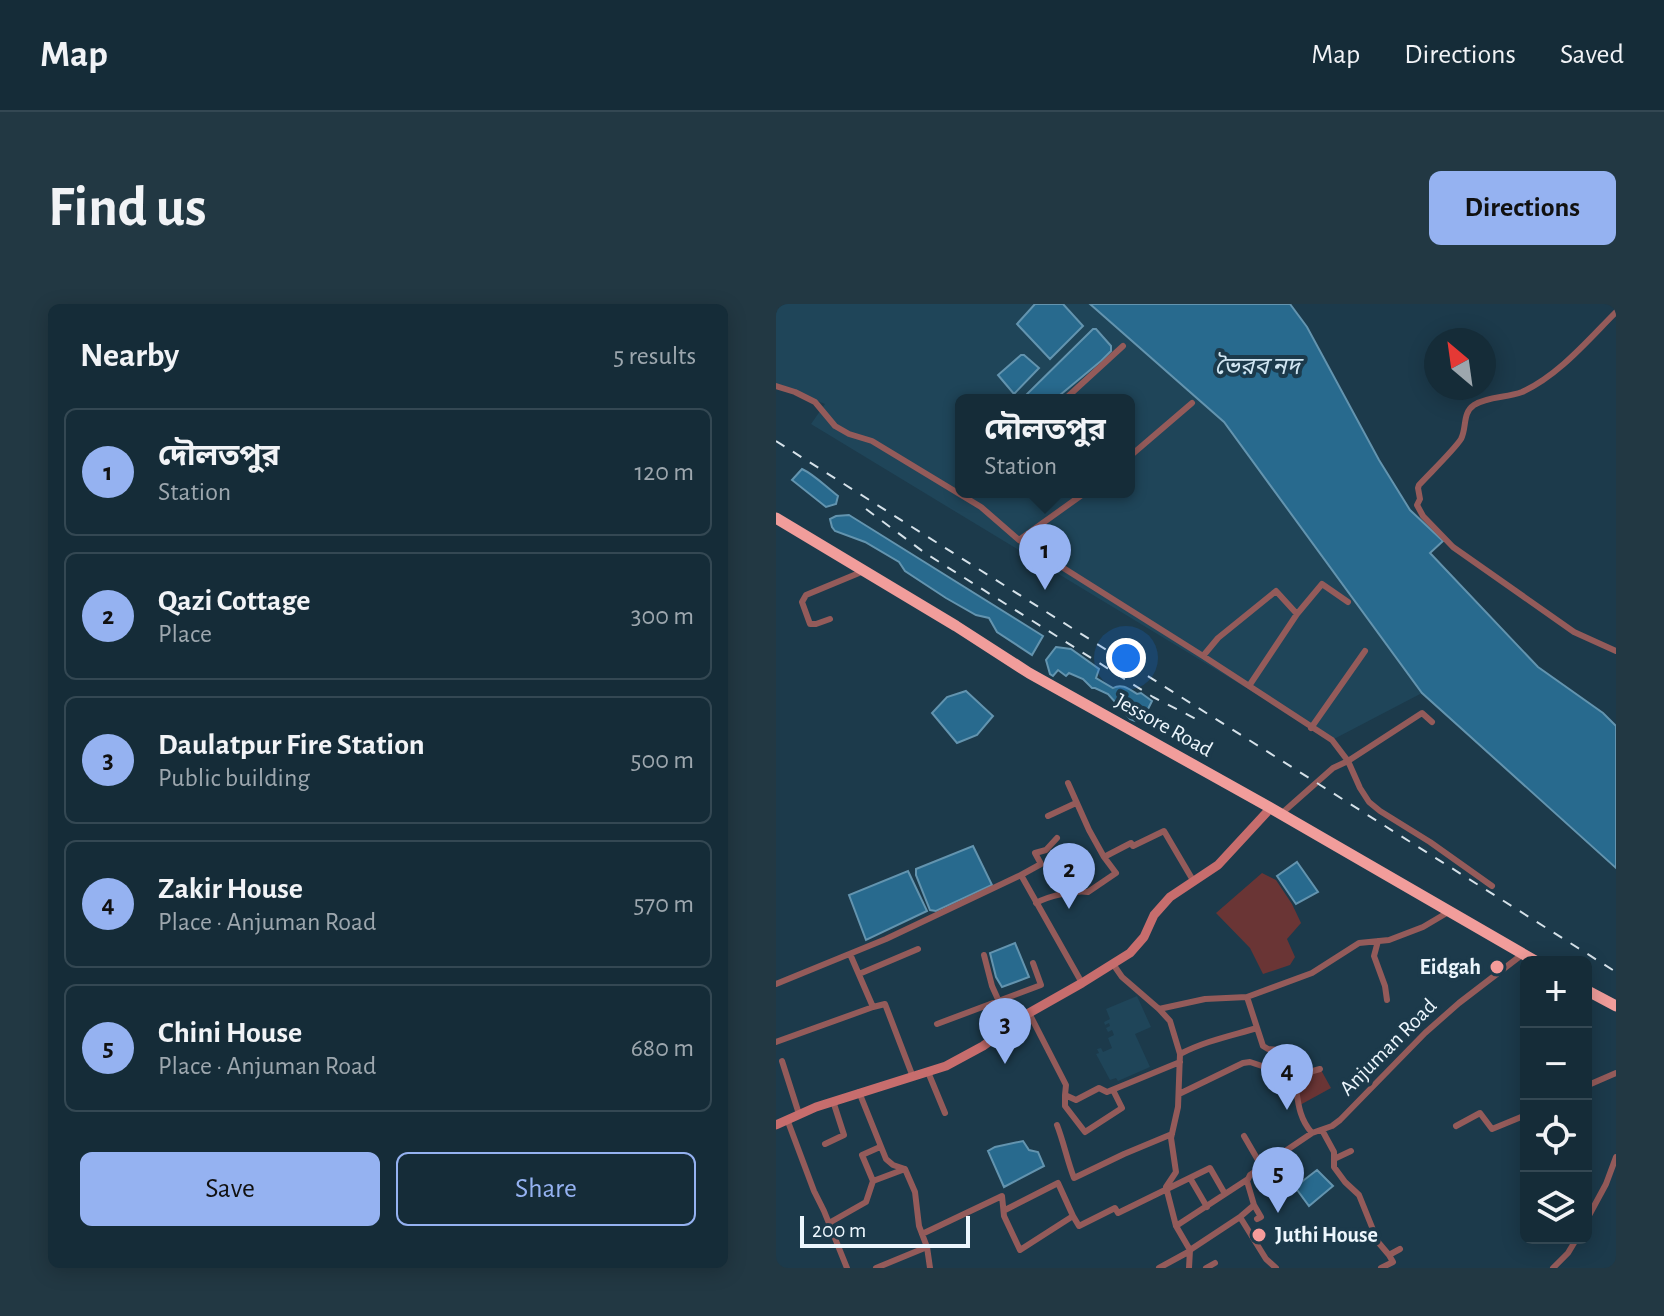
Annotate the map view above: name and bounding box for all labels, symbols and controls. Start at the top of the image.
text: Map [40,36,108,74]
text: Map [1311,41,1360,69]
text: Directions [1404,41,1516,69]
text: Saved [1560,41,1624,69]
button: Directions [1429,171,1616,245]
text: Find us [48,180,206,236]
north arrow [1424,328,1496,400]
text: Nearby [80,339,179,373]
text: 5 results [613,343,696,369]
water label: ভৈরব নদ [1214,352,1304,379]
popup [955,394,1135,498]
text: দৌলতপুর [984,415,1106,445]
text: দৌলতপুর [158,441,280,471]
text: Station [984,453,1057,479]
text: 1 [103,459,113,485]
text: 120 m [634,459,694,485]
text: Station [158,479,231,505]
pin: 1 [1019,524,1071,590]
text: Qazi Cottage [158,586,310,616]
text: 2 [102,603,114,629]
text: 300 m [631,603,694,629]
text: Place [158,621,212,647]
your location [1106,638,1146,678]
street label: Jessore Road [1111,689,1217,761]
text: Daulatpur Fire Station [158,730,425,760]
text: 3 [102,747,114,773]
text: 500 m [631,747,694,773]
text: Public building [158,765,310,791]
pin: 2 [1043,843,1095,909]
text: Zakir House [158,874,303,904]
text: 4 [101,891,115,917]
text: 570 m [633,891,694,917]
text: Place · Anjuman Road [158,909,377,935]
place label: Eidgah [1419,956,1481,978]
map controls [1520,956,1592,1244]
button: + [1520,956,1592,1028]
marker: Eidgah [1488,958,1506,976]
street label: Anjuman Road [1335,994,1441,1100]
pin: 3 [979,998,1031,1064]
text: Chini House [158,1018,302,1048]
button: − [1520,1028,1592,1100]
text: 5 [102,1035,114,1061]
text: 680 m [631,1035,694,1061]
pin: 4 [1261,1044,1313,1110]
text: Place · Anjuman Road [158,1053,377,1079]
button: locate [1520,1100,1592,1172]
pin: 5 [1252,1147,1304,1213]
button: Save [80,1152,380,1226]
button: Share [396,1152,696,1226]
button: layers [1520,1172,1592,1244]
scale bar [800,1212,970,1248]
text: 200 m [812,1219,866,1241]
place label: Juthi House [1275,1224,1378,1246]
marker: Juthi House [1250,1226,1268,1244]

